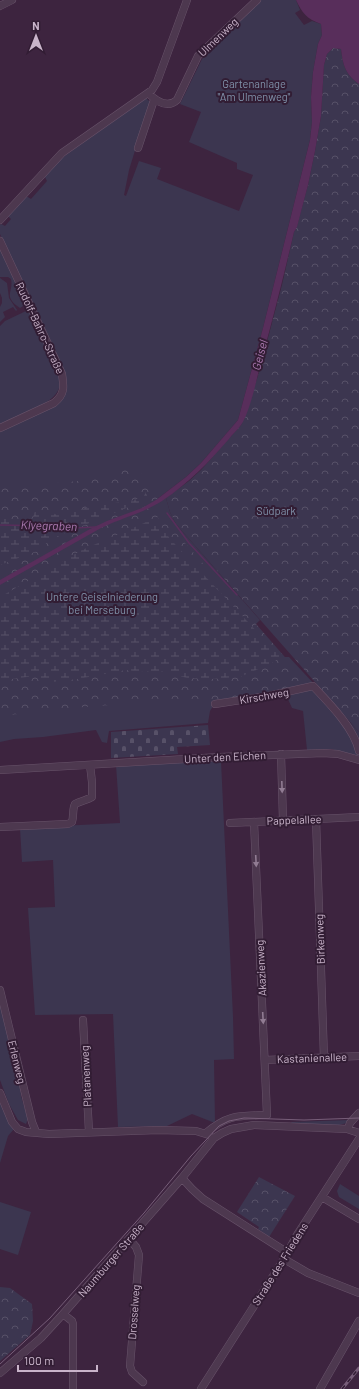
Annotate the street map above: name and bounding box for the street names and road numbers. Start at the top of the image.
street label: Ulmenweg [195,15,240,59]
street label: Rudolf-Bahro-Straße [14,280,67,376]
street label: Kirschweg [238,685,290,706]
street label: Unter den Eichen [184,748,266,765]
street label: Pappelallee [266,812,322,827]
street label: Birkenweg [312,914,327,964]
street label: Akazienweg [253,939,268,997]
street label: Erlenweg [6,1039,29,1085]
street label: Platanenweg [77,1045,94,1107]
street label: Kastanienallee [277,1050,347,1065]
street label: Naumburger Straße [75,1220,146,1299]
street label: Straße des Friedens [249,1220,310,1308]
street label: Drosselweg [125,1284,142,1340]

